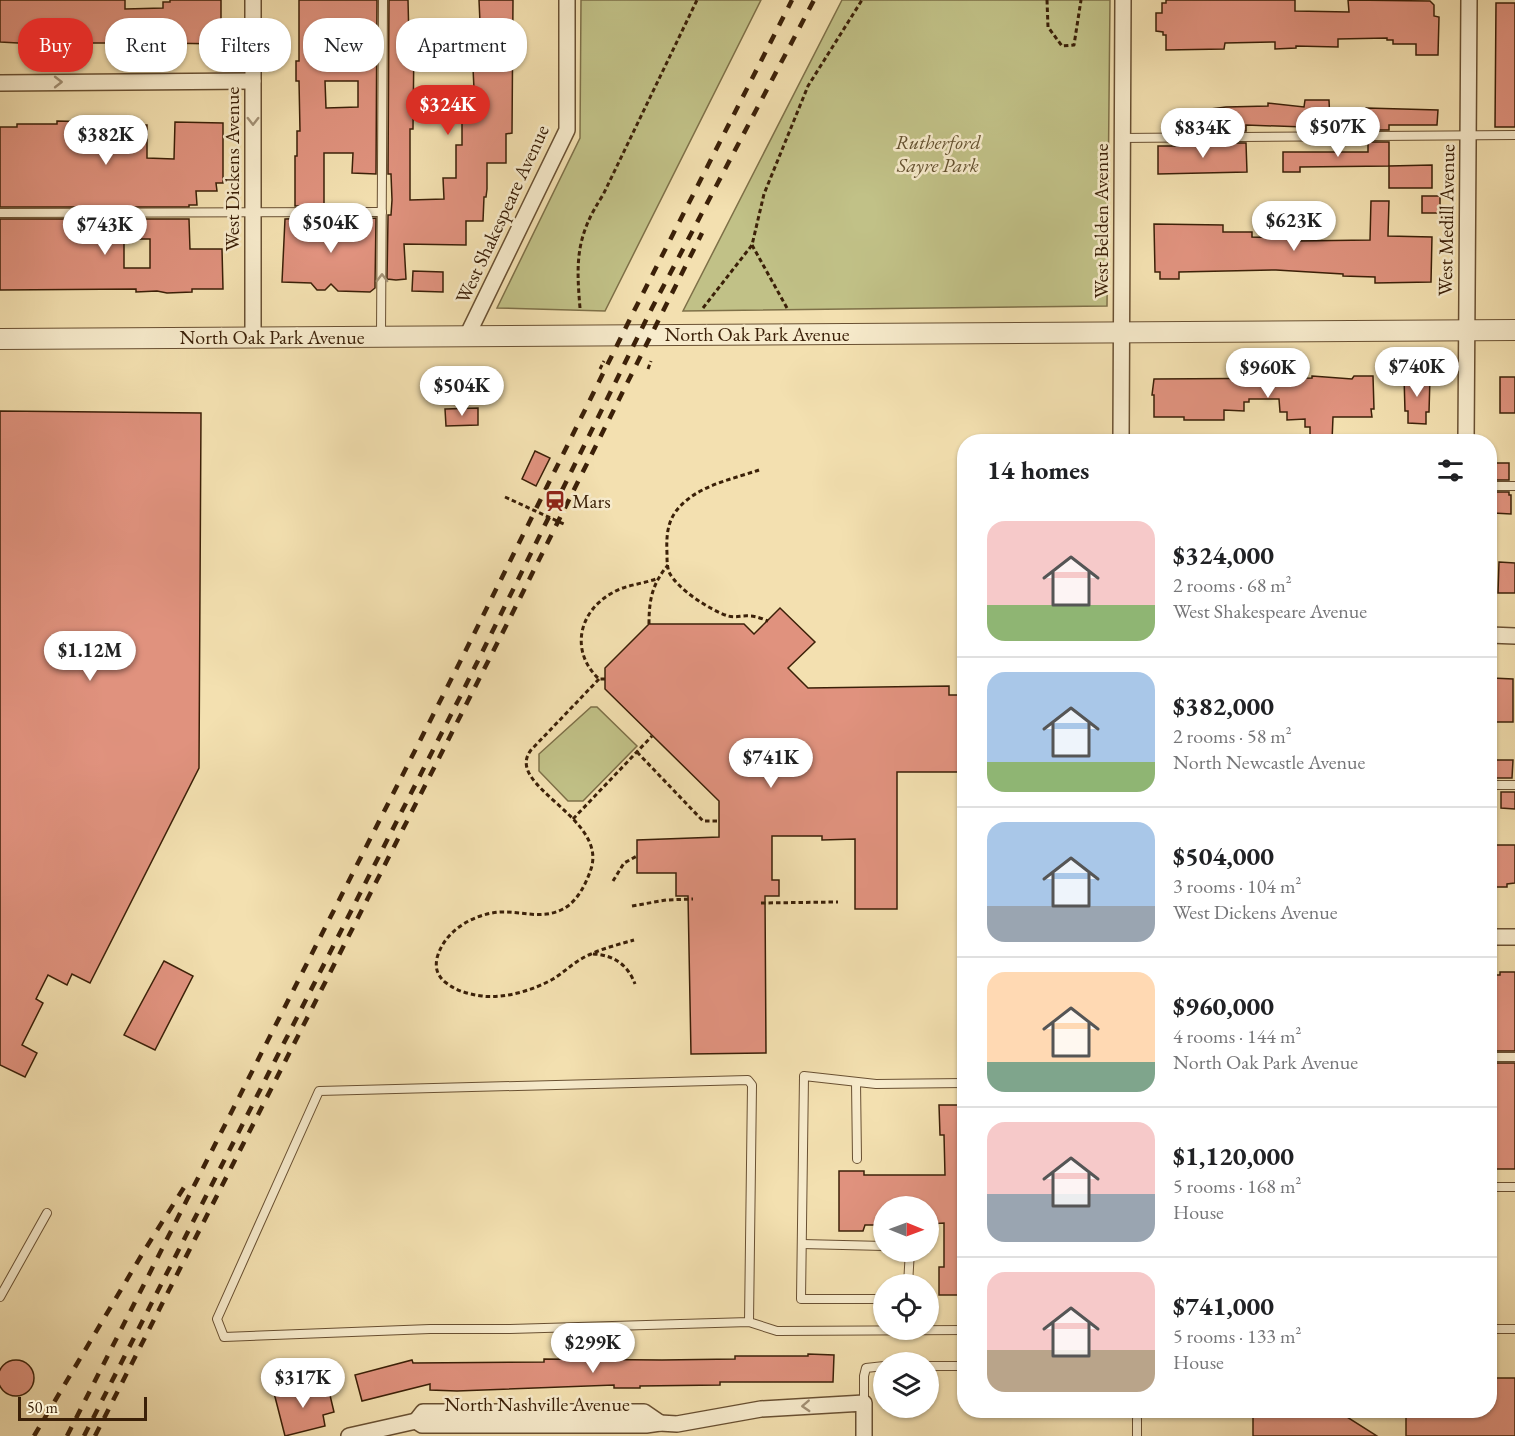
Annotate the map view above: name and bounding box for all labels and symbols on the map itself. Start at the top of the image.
one-way arrow [54,76,63,88]
pin: $324K [406,85,490,136]
street label: West Dickens Avenue [219,87,245,251]
pin: $507K [1296,107,1380,158]
pin: $834K [1161,108,1245,159]
pin: $382K [64,115,148,166]
one-way arrow [247,117,259,126]
street label: West Shakespeare Avenue [449,120,555,307]
park label: Rutherford Sayre Park [895,129,981,178]
street label: West Belden Avenue [1088,143,1114,299]
street label: West Medill Avenue [1432,144,1460,296]
pin: $623K [1252,201,1336,252]
pin: $504K [289,203,373,254]
pin: $743K [63,205,147,256]
one-way arrow [376,274,388,283]
street label: North Oak Park Avenue [664,321,850,347]
street label: North Oak Park Avenue [179,324,365,350]
pin: $740K [1375,347,1459,398]
pin: $960K [1226,348,1310,399]
pin: $504K [420,366,504,417]
place label: Mars [572,488,611,514]
station icon: Mars [543,489,567,513]
pin: $1.12M [41,631,139,682]
pin: $741K [729,738,813,789]
north arrow [873,1196,939,1262]
pin: $299K [551,1323,635,1374]
pin: $317K [261,1358,345,1409]
street label: North Nashville Avenue [444,1391,630,1417]
scale bar [18,1394,147,1422]
one-way arrow [801,1399,810,1412]

